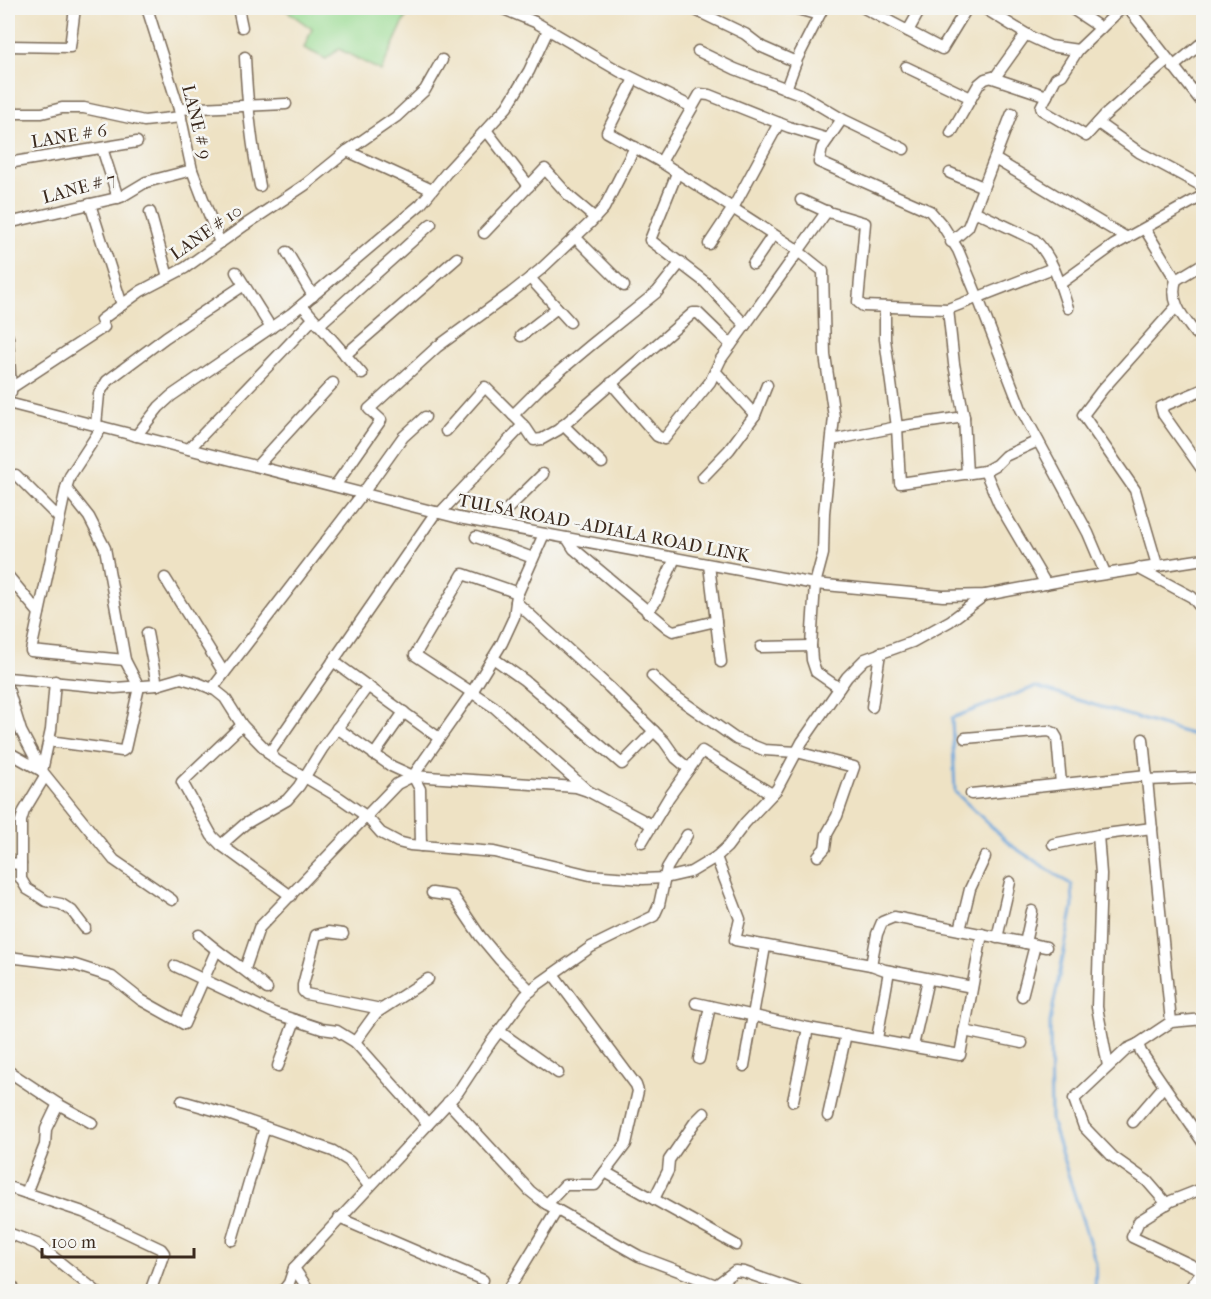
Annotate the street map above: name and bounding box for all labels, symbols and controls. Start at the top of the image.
street label: LANE # 9 [177,83,216,162]
street label: LANE # 6 [30,120,109,153]
street label: LANE # 7 [40,169,118,208]
street label: LANE # 10 [166,200,246,265]
street label: TULSA ROAD - ADIALA ROAD LINK [456,490,753,567]
scale bar [42,1221,194,1259]
text: 100 m [51,1232,96,1253]

